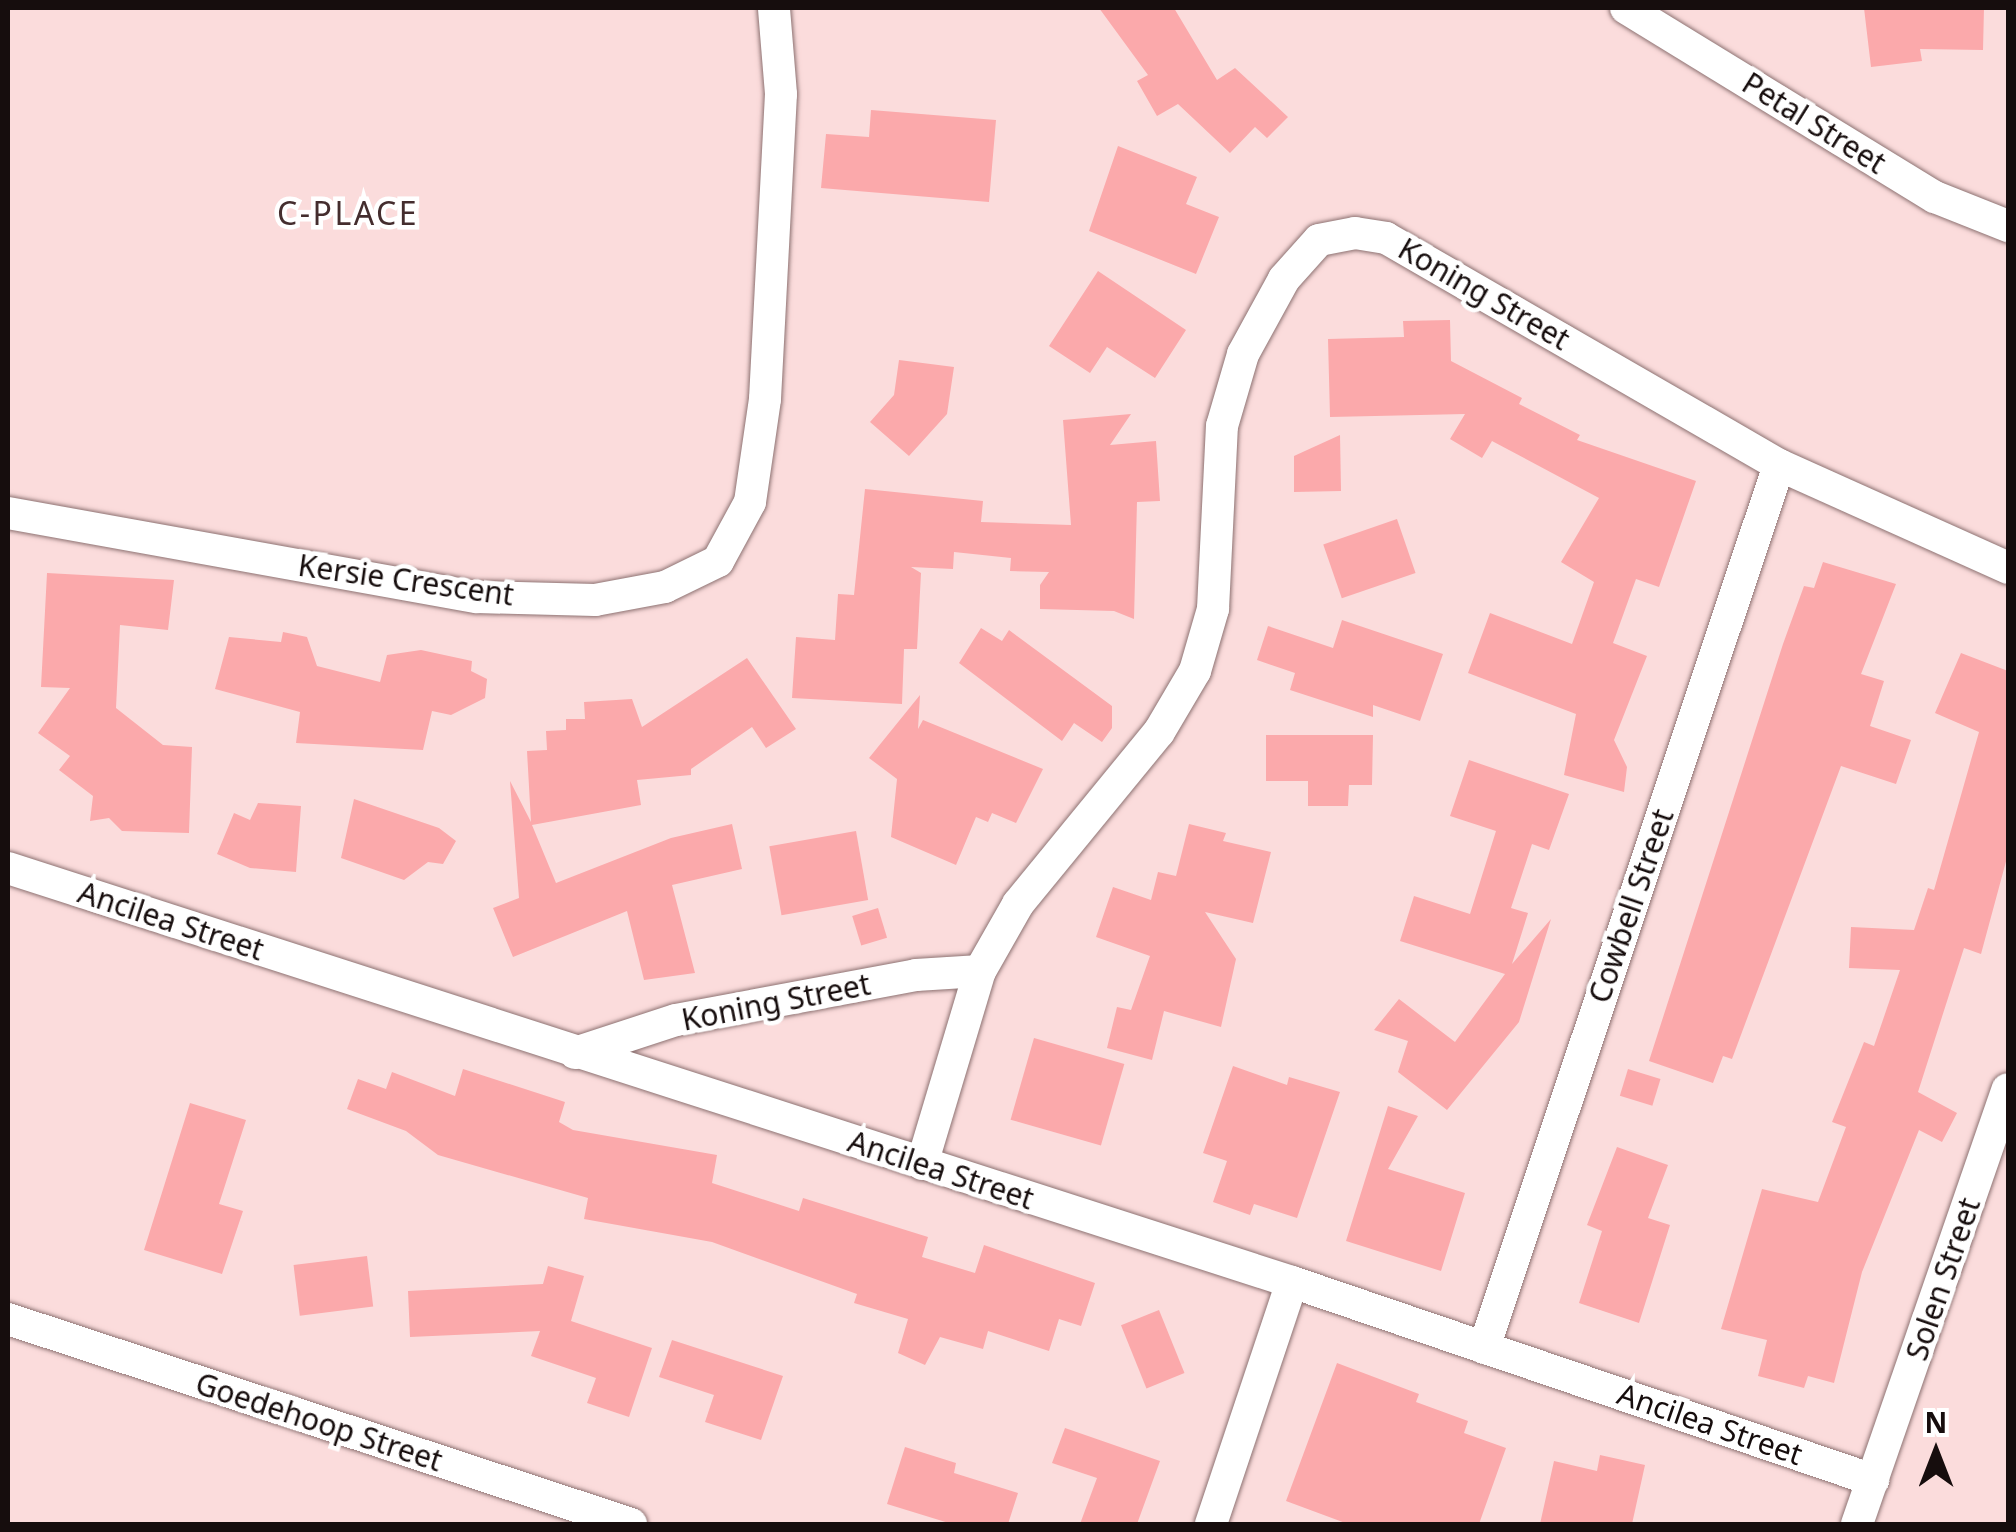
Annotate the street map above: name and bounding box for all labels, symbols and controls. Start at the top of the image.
street label: Petal Street [1736,65,1892,181]
district label: C-PLACE [277,194,419,232]
street label: Koning Street [1392,231,1576,357]
street label: Kersie Crescent [296,547,516,613]
street label: Cowbell Street [1581,804,1681,1008]
street label: Ancilea Street [74,874,268,968]
street label: Koning Street [679,966,873,1038]
street label: Ancilea Street [844,1123,1038,1217]
street label: Solen Street [1898,1193,1988,1365]
street label: Goedehoop Street [191,1365,447,1479]
street label: Ancilea Street [1613,1376,1807,1472]
north arrow [1886,1402,1986,1502]
text: N [1925,1403,1947,1441]

